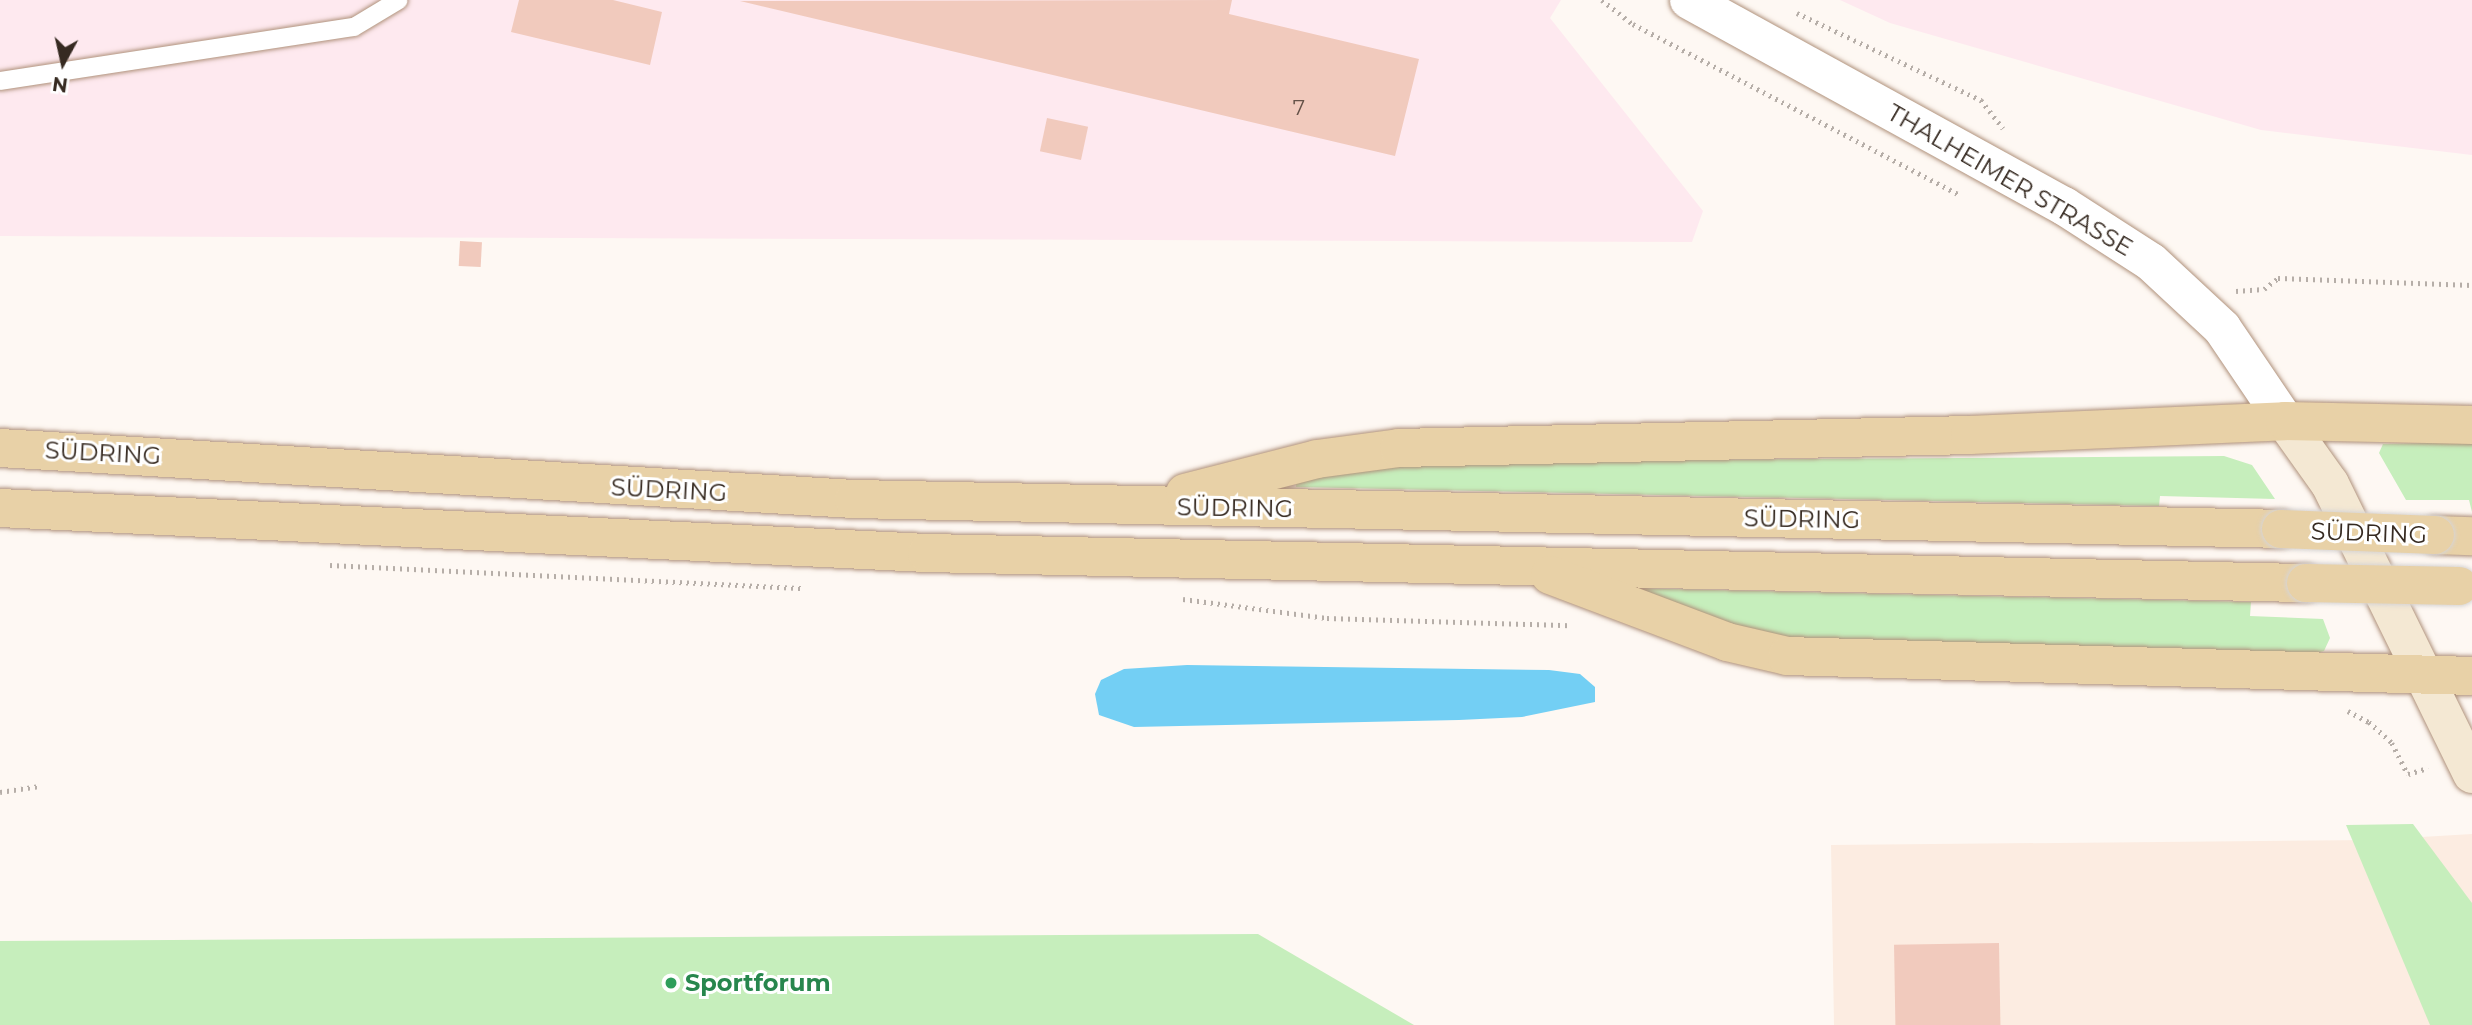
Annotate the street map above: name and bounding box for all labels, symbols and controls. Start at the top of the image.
north arrow [28,28,98,98]
text: N [51,72,69,97]
house number: 7 [1293,95,1305,121]
street label: THALHEIMER STRASSE [1882,98,2138,262]
street label: SÜDRING [44,436,162,470]
street label: SÜDRING [610,473,728,507]
street label: SÜDRING [1177,493,1293,523]
street label: SÜDRING [1744,504,1860,534]
street label: SÜDRING [2310,517,2428,549]
place label: Sportforum [685,969,831,997]
marker: Sportforum [663,975,679,991]

